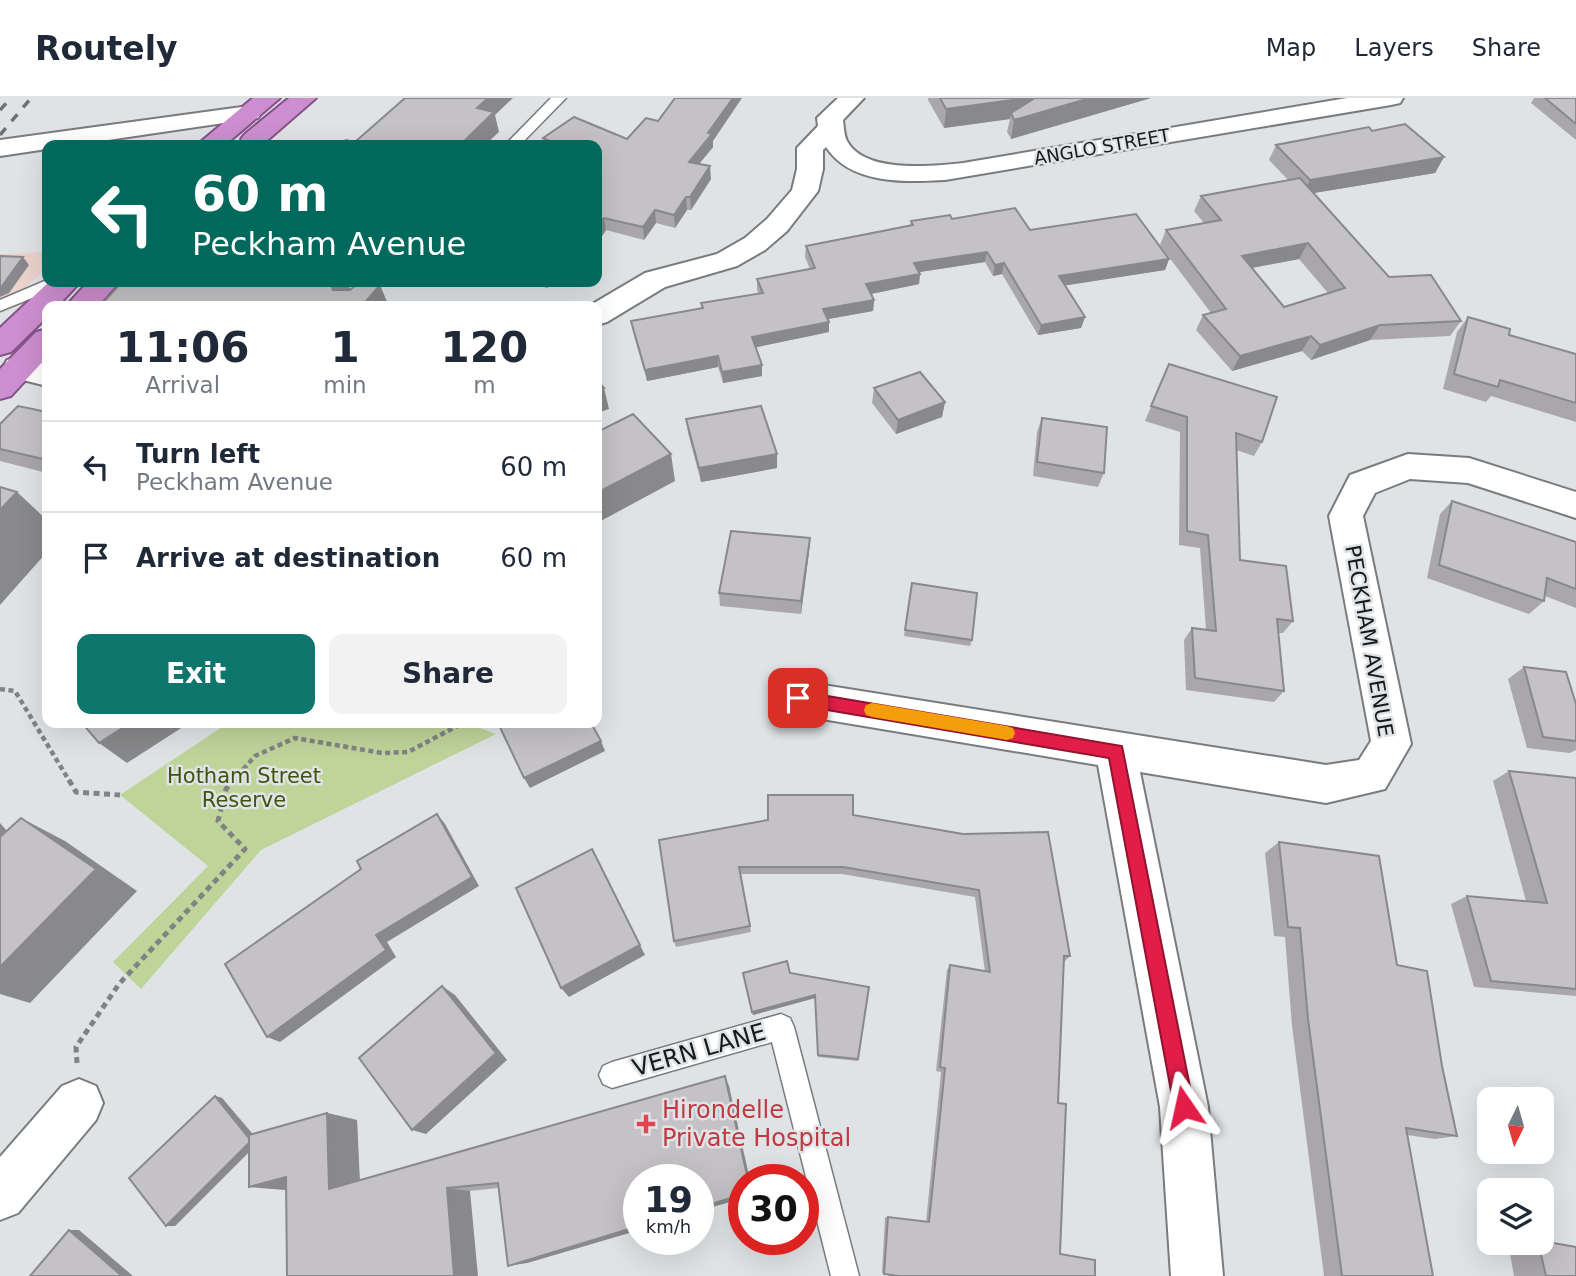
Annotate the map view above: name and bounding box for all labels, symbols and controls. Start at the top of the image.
text: Routely [35,29,178,68]
text: Map [1266,34,1316,62]
text: Layers [1354,34,1434,62]
text: Share [1472,34,1541,62]
street label: ANGLO STREET [1032,124,1173,169]
text: 60 m [192,166,328,223]
icon: left [77,168,168,259]
text: Peckham Avenue [192,225,466,263]
text: 11:06 [116,323,250,372]
text: 1 [330,323,360,372]
text: 120 [441,323,528,372]
text: Arrival [145,372,220,398]
text: min [323,372,367,398]
text: m [473,372,496,398]
text: Turn left [136,439,260,469]
icon: left [77,448,115,486]
text: 60 m [500,452,567,482]
text: Peckham Avenue [136,469,333,495]
icon: arrive [77,539,115,577]
text: Arrive at destination [136,543,440,573]
text: 60 m [500,543,567,573]
street label: PECKHAM AVENUE [1340,543,1398,739]
button: Exit [77,634,315,714]
button: Share [329,634,567,714]
pin [768,668,828,728]
icon: arrive [779,679,817,717]
park label: Hotham Street Reserve [167,764,321,812]
street label: VERN LANE [629,1018,769,1082]
position arrow [1147,1070,1221,1144]
north arrow [1477,1087,1554,1164]
map controls [1477,1087,1554,1255]
place label: Hirondelle Private Hospital [662,1096,851,1152]
marker: Hirondelle Private Hospital [636,1114,656,1134]
speed limit sign: 30 [728,1164,819,1255]
button: layers [1477,1178,1554,1255]
text: 19 [644,1180,693,1220]
text: km/h [646,1216,691,1237]

